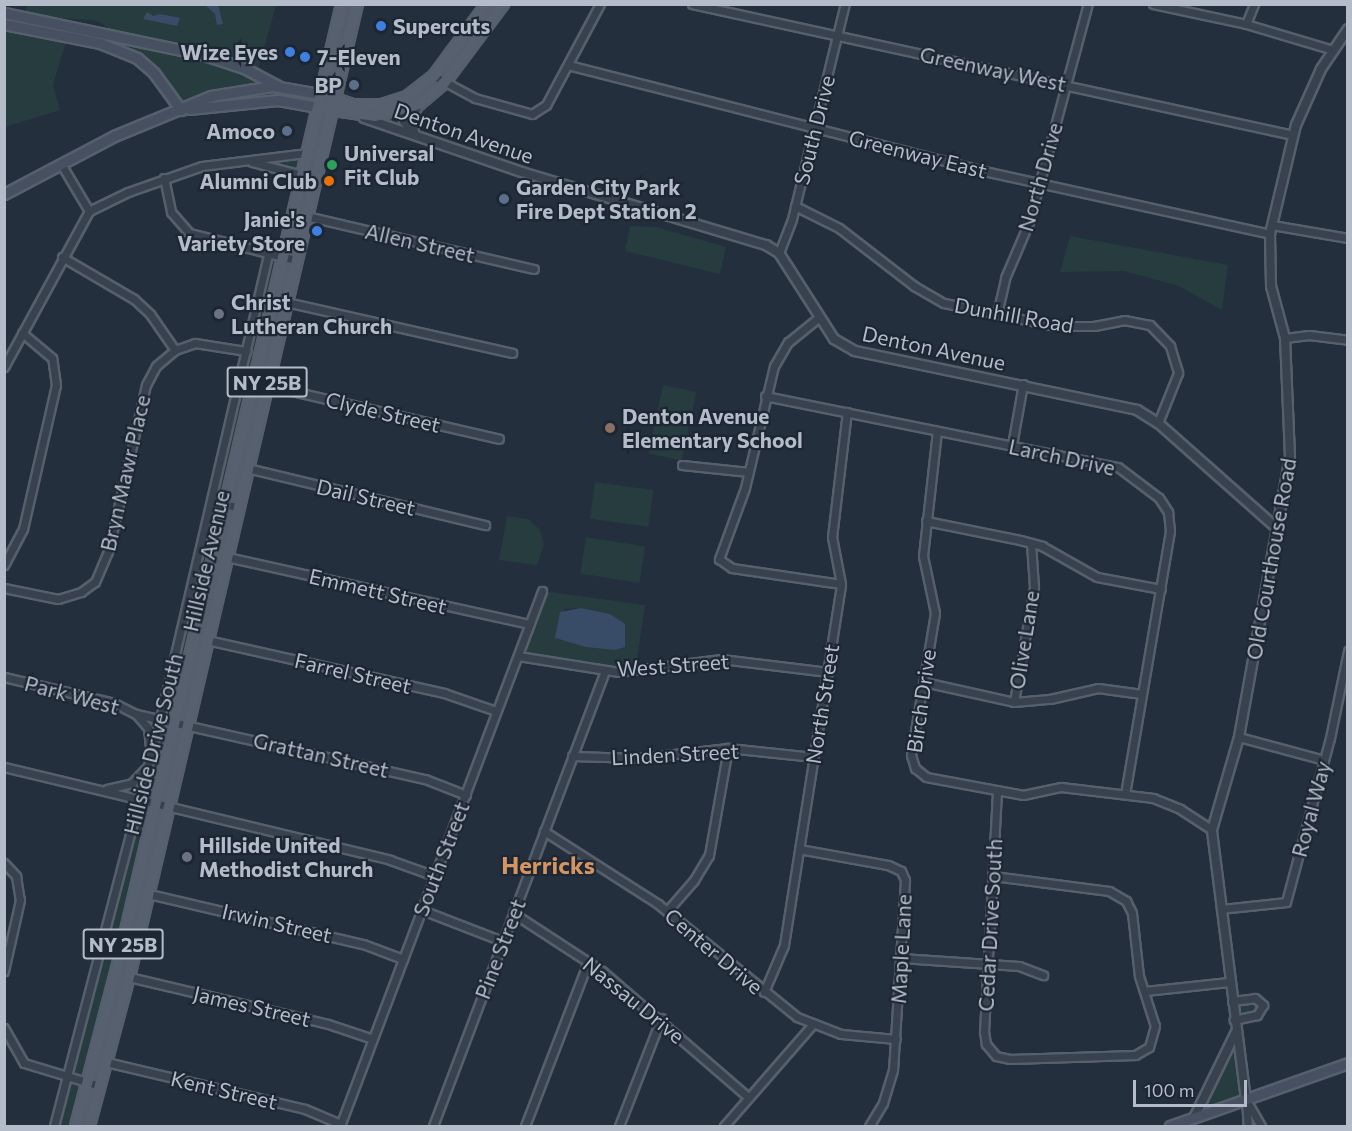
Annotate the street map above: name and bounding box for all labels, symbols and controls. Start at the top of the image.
place label: Supercuts [393,13,490,39]
marker: Supercuts [374,19,388,33]
place label: Wize Eyes [180,39,278,65]
street label: Greenway West [918,41,1068,97]
place label: 7-Eleven [317,44,401,70]
marker: Wize Eyes [283,45,297,59]
marker: 7-Eleven [298,50,312,64]
place label: BP [314,72,342,98]
street label: South Drive [788,73,840,187]
marker: BP [347,78,361,92]
street label: Denton Avenue [391,97,537,169]
place label: Amoco [206,118,275,144]
street label: North Drive [1012,120,1068,234]
marker: Amoco [280,124,294,138]
street label: Greenway East [846,125,990,183]
place label: Universal Fit Club [344,140,434,190]
marker: Universal Fit Club [325,158,339,172]
place label: Alumni Club [199,168,317,194]
marker: Alumni Club [322,174,336,188]
place label: Garden City Park Fire Dept Station 2 [516,174,697,224]
marker: Garden City Park Fire Dept Station 2 [497,192,511,206]
place label: Janie's Variety Store [177,206,305,256]
street label: Allen Street [363,218,477,268]
marker: Janie's Variety Store [310,224,324,238]
place label: Christ Lutheran Church [231,289,392,339]
street label: Dunhill Road [953,292,1075,338]
marker: Christ Lutheran Church [212,307,226,321]
street label: Denton Avenue [860,321,1008,375]
road number: NY 25B [226,365,308,399]
street label: Clyde Street [323,387,443,437]
street label: Bryn Mawr Place [95,392,155,554]
place label: Denton Avenue Elementary School [622,403,803,453]
marker: Denton Avenue Elementary School [603,421,617,435]
street label: Larch Drive [1006,433,1118,481]
street label: Old Courthouse Road [1241,456,1301,662]
street label: Dail Street [314,473,418,521]
street label: Hillside Avenue [178,488,234,634]
street label: Emmett Street [307,563,449,619]
street label: Olive Lane [1004,589,1044,691]
street label: North Street [800,642,844,766]
street label: Farrel Street [292,647,414,699]
street label: Birch Drive [901,648,941,754]
street label: West Street [616,649,730,681]
street label: Hillside Drive South [118,651,188,837]
street label: Park West [22,670,122,720]
street label: Grattan Street [251,727,391,783]
street label: Linden Street [610,738,740,770]
street label: Royal Way [1286,758,1336,860]
street label: South Street [408,798,474,920]
place label: Hillside United Methodist Church [199,832,373,882]
street label: Cedar Drive South [973,838,1007,1012]
marker: Hillside United Methodist Church [180,850,194,864]
district label: Herricks [501,851,595,879]
street label: Maple Lane [886,893,916,1005]
street label: Pine Street [469,895,531,1003]
street label: Irwin Street [220,898,334,948]
street label: Center Drive [660,903,768,999]
road number: NY 25B [82,927,164,961]
street label: Nassau Drive [578,951,690,1049]
street label: James Street [191,980,313,1032]
street label: Kent Street [168,1066,280,1114]
scale bar [1136,1068,1250,1106]
text: 100 m [1144,1079,1194,1101]

